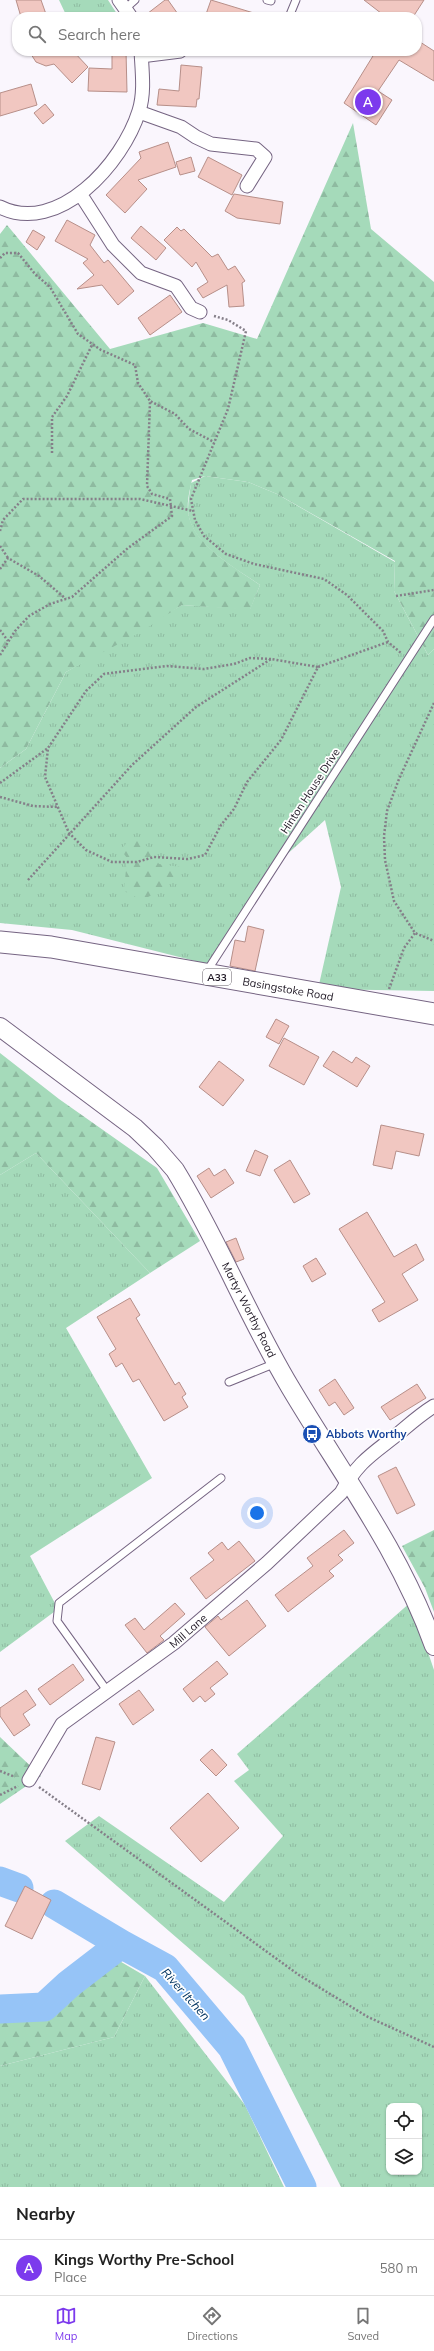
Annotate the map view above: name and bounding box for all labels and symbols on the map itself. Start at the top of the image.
pin: A [355,87,381,117]
street label: Hinton House Drive [277,746,343,836]
road number: A33 [203,969,231,985]
street label: Basingstoke Road [241,974,335,1004]
street label: Martyr Worthy Road [219,1260,279,1360]
bus stop icon: Abbots Worthy [301,1423,323,1445]
place label: Abbots Worthy [326,1427,407,1441]
your location [247,1503,267,1523]
street label: Mill Lane [166,1611,210,1651]
water label: River Itchen [159,1965,213,2023]

